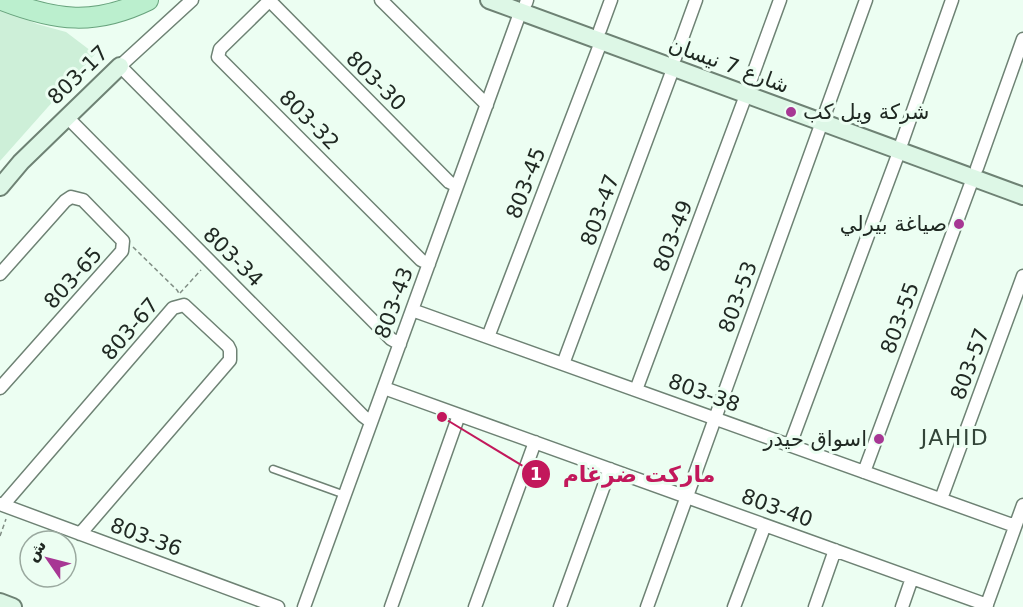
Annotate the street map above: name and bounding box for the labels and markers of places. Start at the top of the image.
place label: شركة ويل كب [803,100,929,124]
marker: شركة ويل كب [784,105,798,119]
place label: صياغة بيرلي [840,212,947,236]
marker: صياغة بيرلي [952,217,966,231]
place label: اسواق حيدر [762,427,867,451]
marker: اسواق حيدر [872,432,886,446]
callout: ماركت ضرغام [521,454,728,494]

